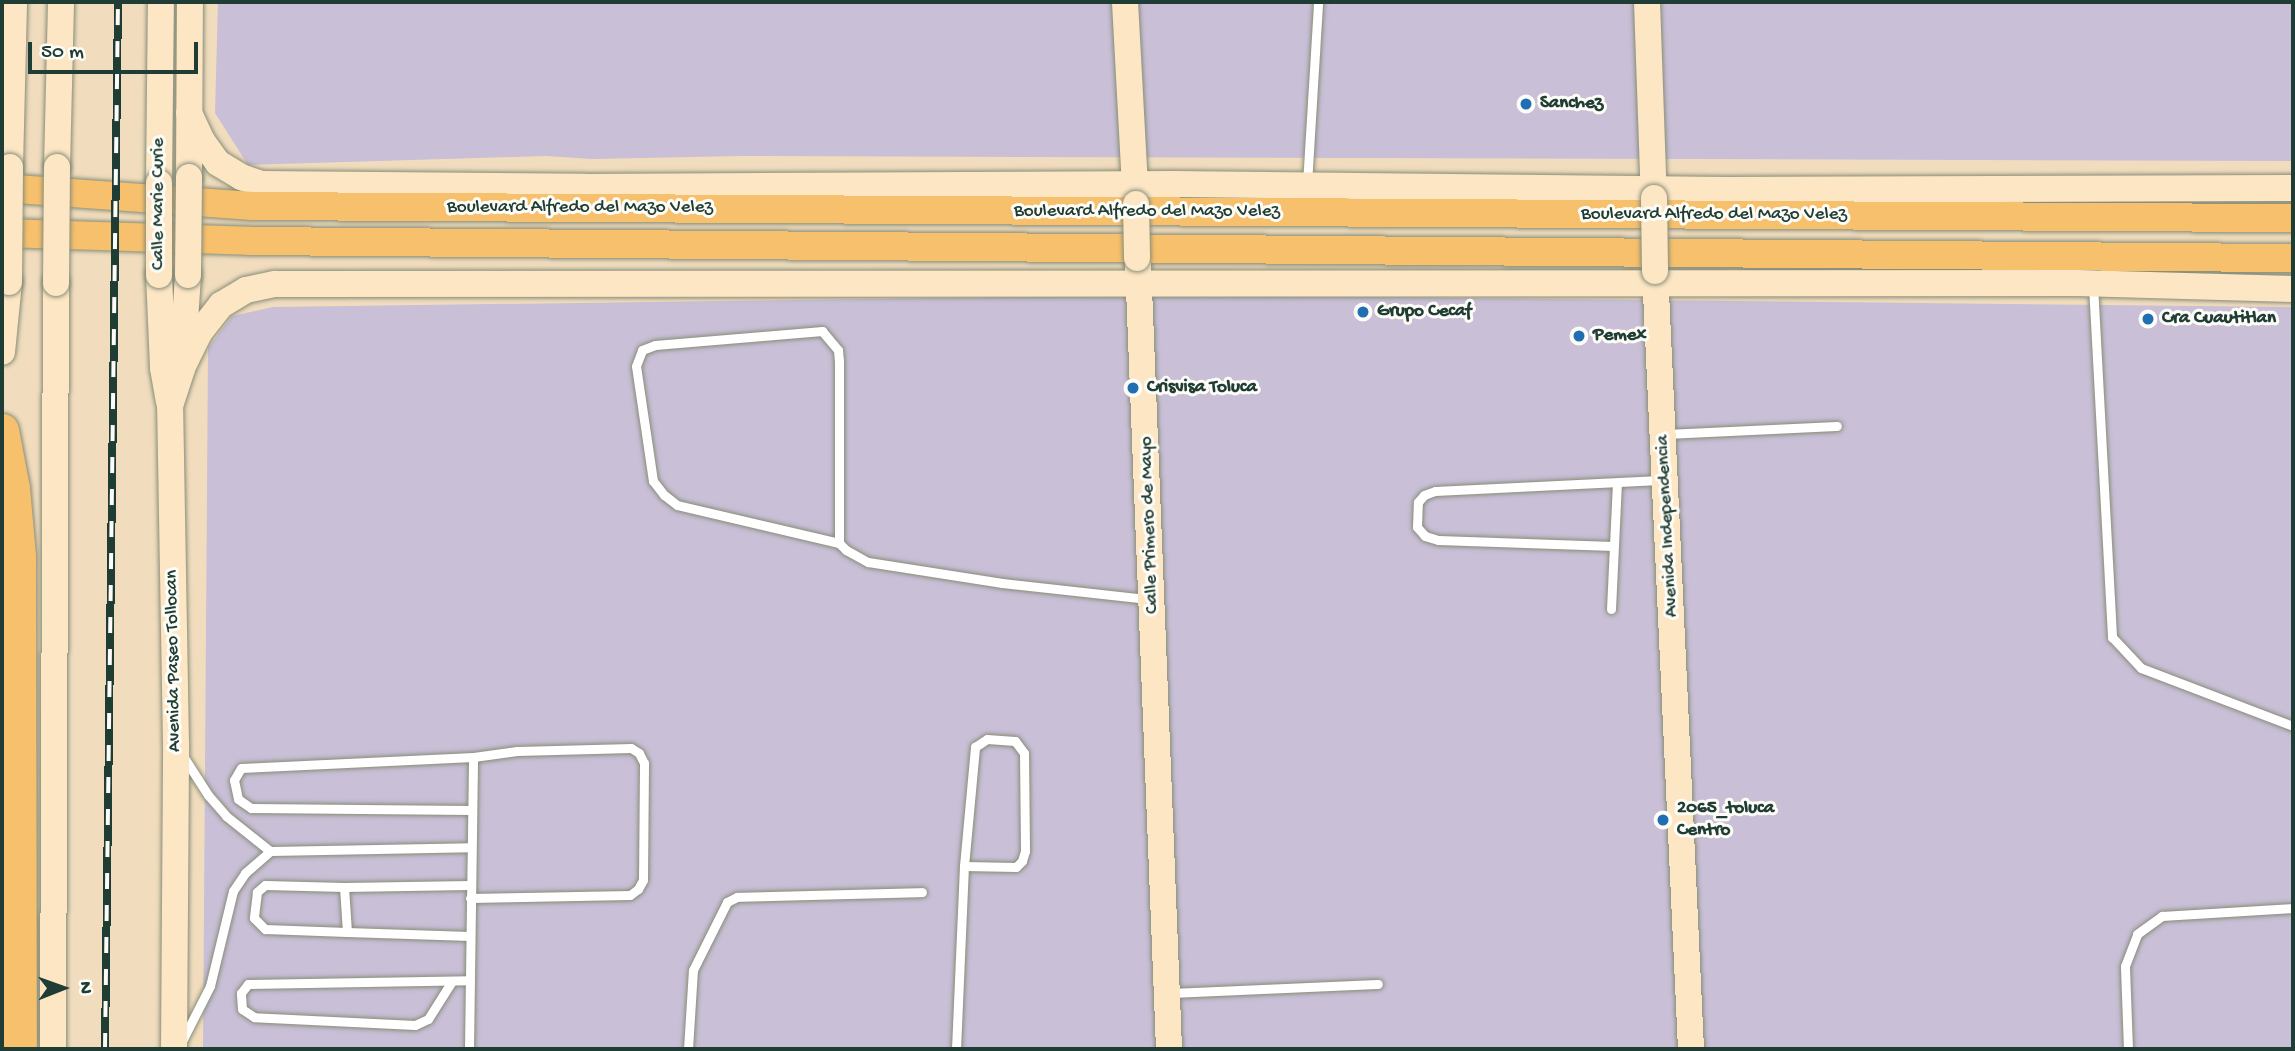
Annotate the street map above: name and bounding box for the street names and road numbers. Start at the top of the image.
street label: Calle Marie Curie [148,138,170,270]
street label: Boulevard Alfredo del Mazo Velez [447,197,713,219]
street label: Boulevard Alfredo del Mazo Velez [1014,201,1280,223]
street label: Boulevard Alfredo del Mazo Velez [1581,204,1847,226]
street label: Avenida Independencia [1652,434,1684,618]
street label: Calle Primero de Mayo [1136,436,1164,614]
street label: Avenida Paseo Tollocan [161,570,187,752]

